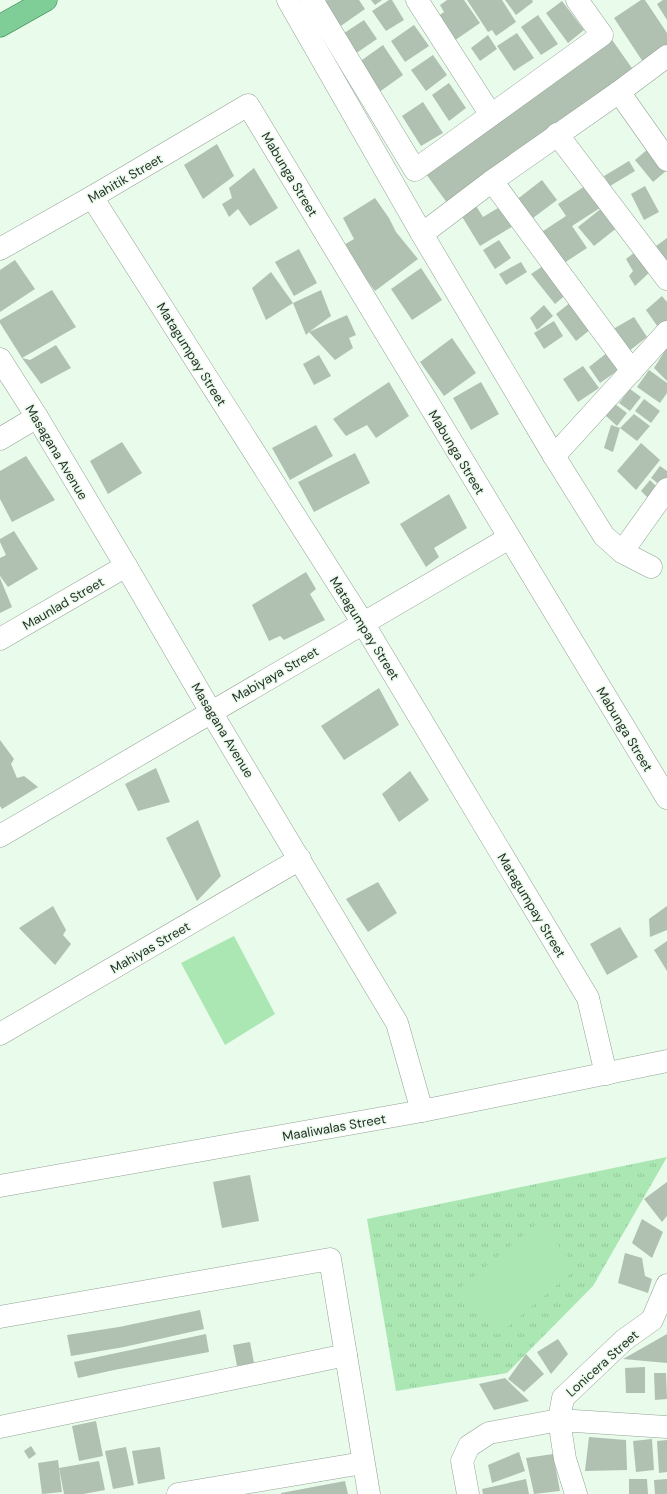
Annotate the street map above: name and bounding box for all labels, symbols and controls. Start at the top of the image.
street label: Mabunga Street [258,129,321,220]
street label: Mahitik Street [85,150,166,207]
street label: Matagumpay Street [153,299,230,409]
street label: Masagana Avenue [21,402,92,503]
street label: Mabunga Street [425,407,488,498]
street label: Maunlad Street [19,573,107,634]
street label: Matagumpay Street [326,573,403,683]
street label: Mabiyaya Street [229,643,322,706]
street label: Masagana Avenue [187,680,258,781]
street label: Mabunga Street [593,684,656,775]
street label: Matagumpay Street [494,850,569,961]
street label: Mahiyas Street [107,918,193,977]
street label: Maaliwalas Street [281,1110,387,1145]
street label: Lonicera Street [563,1326,642,1400]

